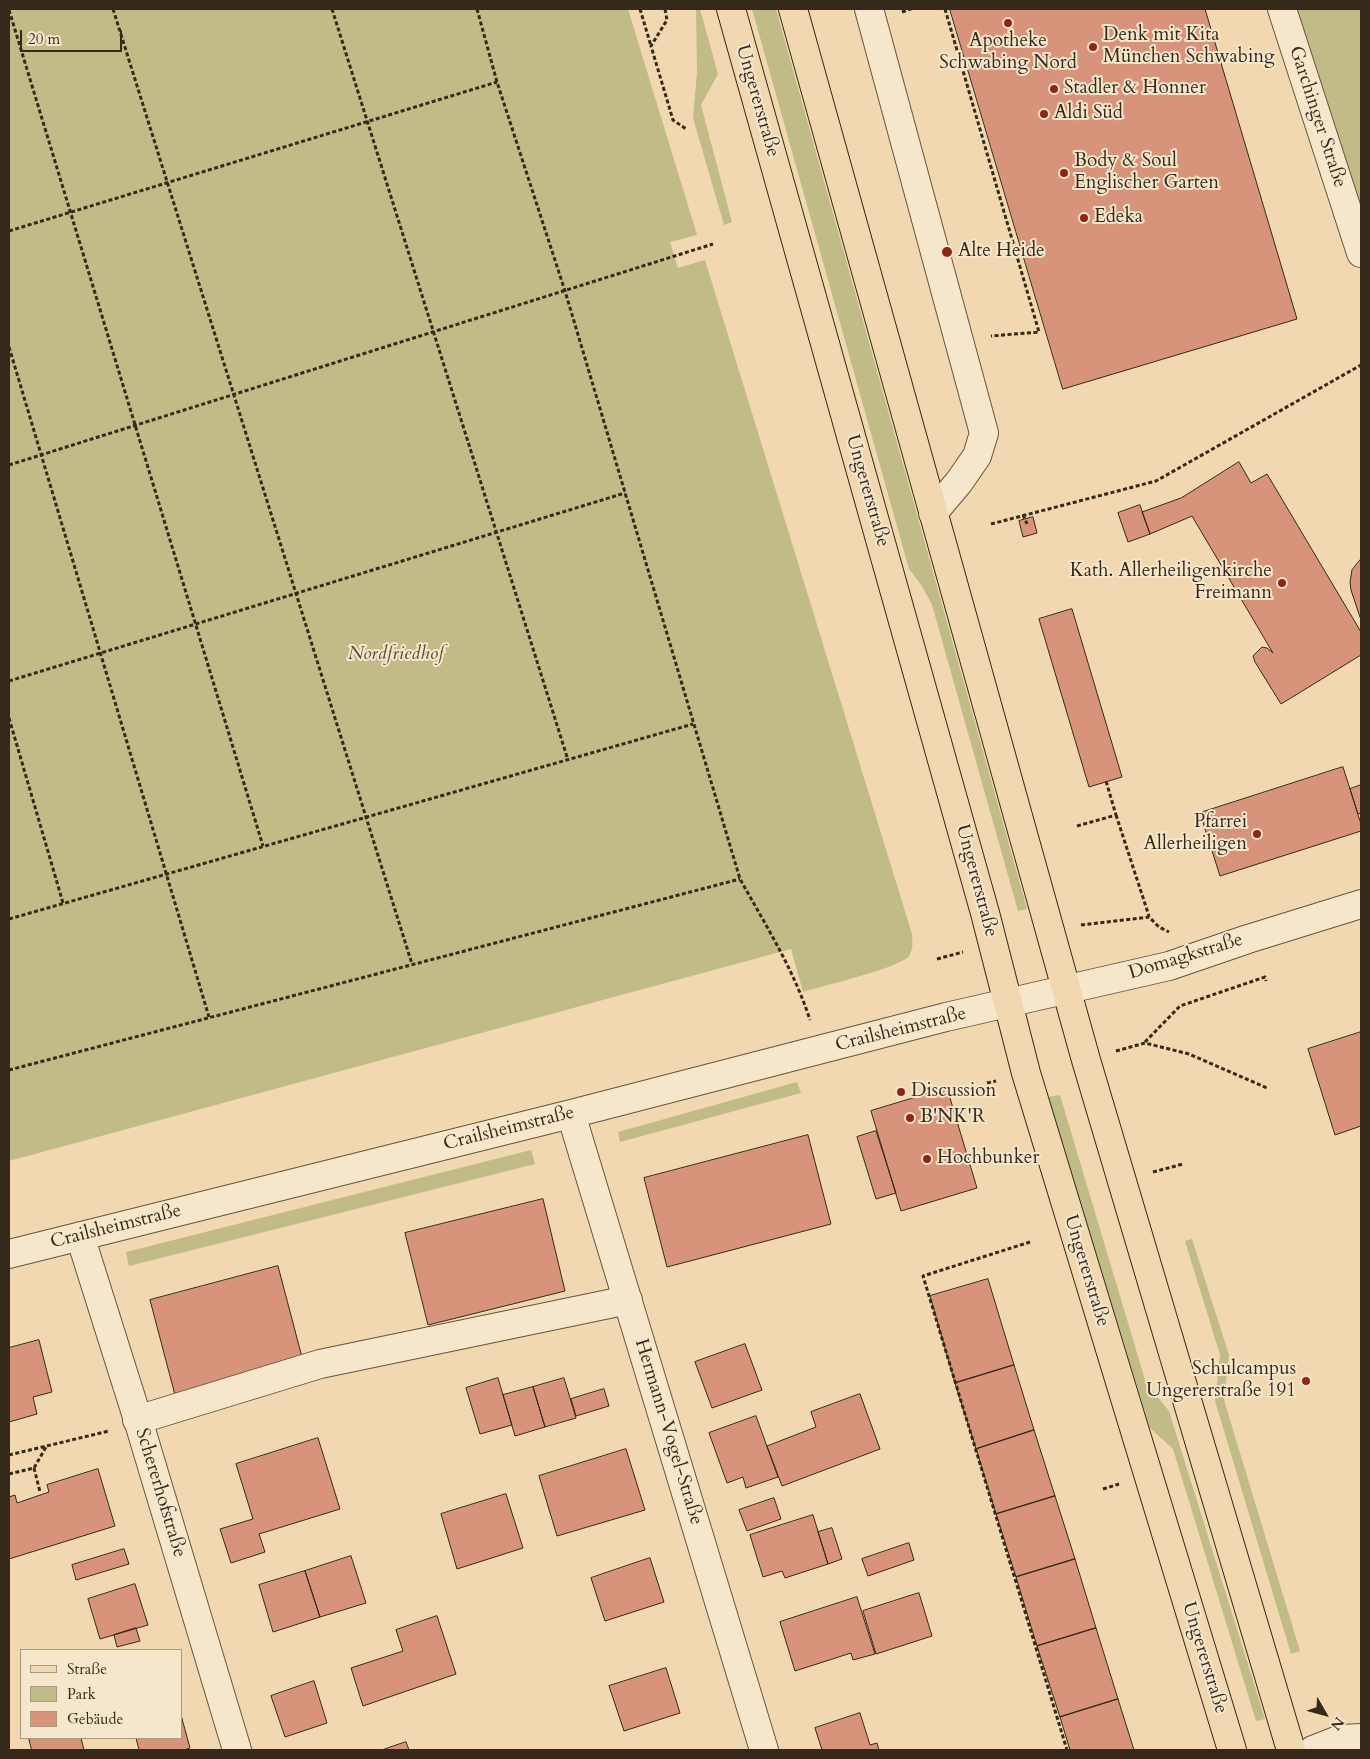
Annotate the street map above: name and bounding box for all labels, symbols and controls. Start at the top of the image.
marker: Apotheke Schwabing Nord [1002,17,1014,29]
scale bar [22,20,125,52]
place label: Denk mit Kita München Schwabing [1103,25,1275,69]
text: 20 m [28,29,60,49]
place label: Apotheke Schwabing Nord [939,31,1077,75]
marker: Denk mit Kita München Schwabing [1087,41,1099,53]
street label: Ungererstraße [730,42,784,160]
street label: Garchinger Straße [1283,43,1351,191]
place label: Stadler & Honner [1064,78,1206,100]
marker: Stadler & Honner [1048,83,1060,95]
place label: Aldi Süd [1054,103,1123,125]
marker: Aldi Süd [1038,108,1050,120]
place label: Body & Soul Englischer Garten [1074,151,1219,195]
marker: Body & Soul Englischer Garten [1058,167,1070,179]
place label: Edeka [1094,207,1143,229]
marker: Edeka [1078,212,1090,224]
place label: Alte Heide [958,241,1045,263]
marker: Alte Heide [940,245,954,259]
street label: Ungererstraße [840,432,894,550]
place label: Kath. Allerheiligenkirche Freimann [1070,561,1272,605]
marker: Kath. Allerheiligenkirche Freimann [1276,577,1288,589]
park label: Nordfriedhof [348,644,444,666]
place label: Pfarrei Allerheiligen [1144,812,1247,856]
street label: Ungererstraße [950,822,1002,940]
marker: Pfarrei Allerheiligen [1251,828,1263,840]
street label: Domagkstraße [1126,929,1246,985]
street label: Crailsheimstraße [833,1003,969,1057]
place label: Discussion [911,1081,996,1103]
marker: Discussion [895,1086,907,1098]
street label: Crailsheimstraße [441,1102,577,1156]
place label: B'NK'R [920,1107,985,1129]
marker: B'NK'R [904,1112,916,1124]
place label: Hochbunker [937,1148,1039,1170]
marker: Hochbunker [921,1153,933,1165]
street label: Crailsheimstraße [48,1200,184,1254]
street label: Ungererstraße [1058,1212,1114,1330]
street label: Hermann-Vogel-Straße [629,1336,707,1528]
place label: Schulcampus Ungererstraße 191 [1146,1359,1296,1403]
marker: Schulcampus Ungererstraße 191 [1300,1375,1312,1387]
street label: Schererhofstraße [130,1426,190,1560]
street label: Ungererstraße [1176,1599,1232,1717]
legend [20,1649,182,1739]
text: Straße [67,1659,107,1679]
text: Park [67,1684,96,1704]
north arrow [1300,1689,1350,1739]
text: Gebäude [67,1709,123,1729]
text: N [1326,1713,1348,1734]

